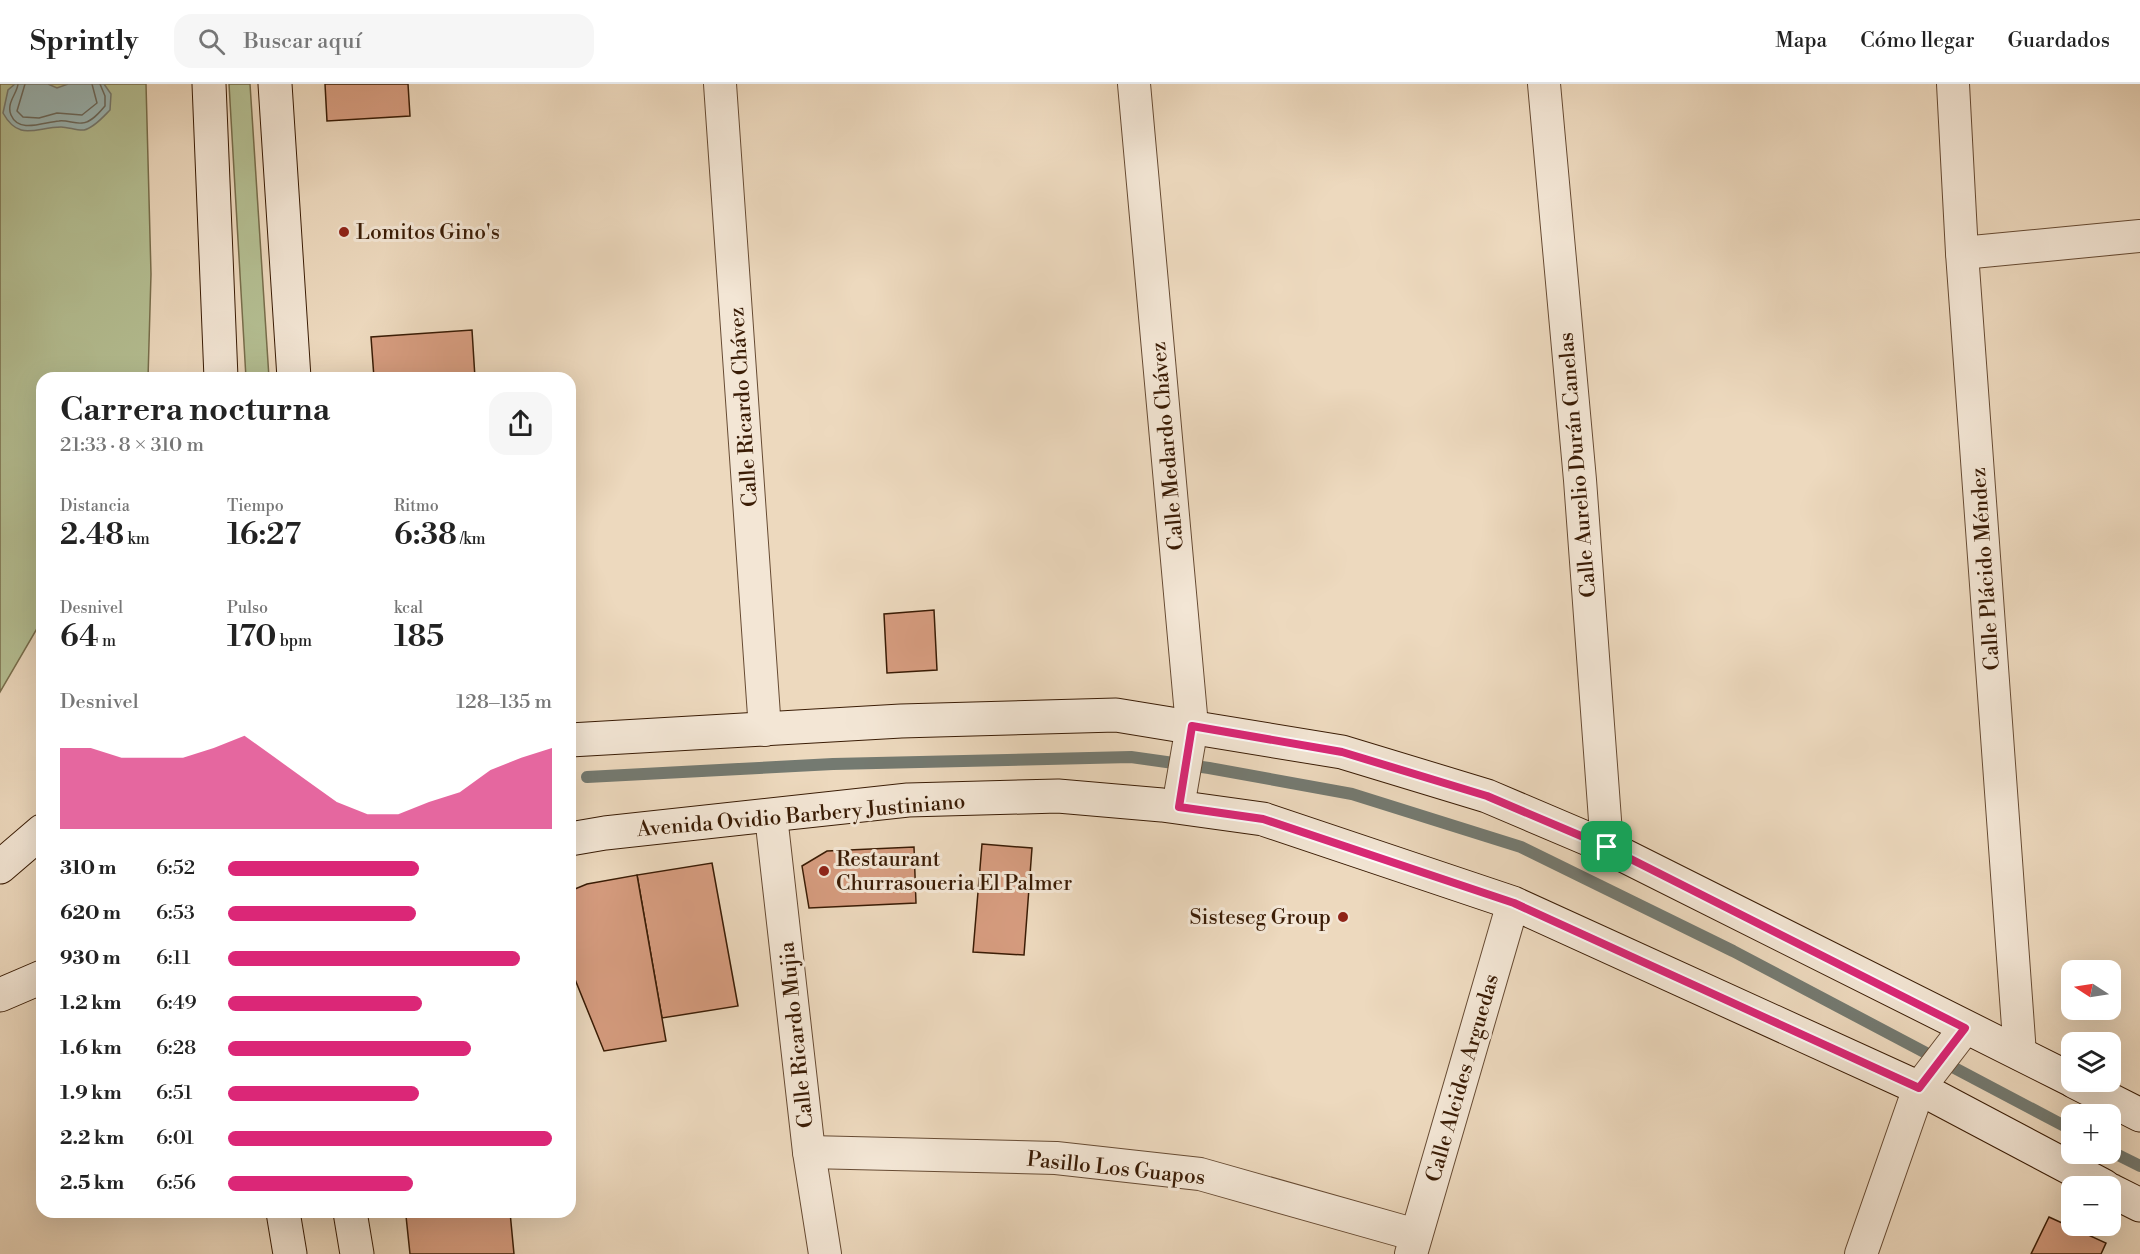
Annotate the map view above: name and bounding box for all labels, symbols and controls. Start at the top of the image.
search box [174,14,594,68]
text: Sprintly [30,24,138,59]
icon: search [195,25,228,58]
text: Buscar aquí [243,28,362,55]
text: Mapa [1775,28,1827,54]
text: Cómo llegar [1860,28,1975,54]
text: Guardados [2008,28,2110,54]
place label: Lomitos Gino's [356,220,500,246]
marker: Lomitos Gino's [337,225,351,239]
street label: Calle Ricardo Chávez [724,306,764,508]
street label: Calle Aurelio Durán Canelas [1553,331,1603,599]
street label: Calle Medardo Chávez [1146,341,1190,551]
text: Carrera nocturna [60,390,330,431]
button: share [489,392,552,455]
text: 21:33 · 8 × 310 m [60,433,204,458]
street label: Calle Plácido Méndez [1966,467,2006,671]
text: Distancia [60,496,130,516]
text: Tiempo [227,496,284,516]
text: Ritmo [394,496,439,516]
text: 2.48 [60,516,124,554]
text: 16:27 [227,516,301,554]
text: 6:38 [394,516,457,554]
text: km [124,529,150,549]
text: /km [457,529,486,549]
text: Desnivel [60,598,123,618]
text: Pulso [227,598,268,618]
text: kcal [394,598,423,618]
text: 64 [60,618,99,656]
text: 170 [227,618,276,656]
text: 185 [394,618,444,656]
text: m [99,631,116,651]
text: bpm [276,631,312,651]
text: Desnivel [60,690,139,715]
text: 128–135 m [456,690,552,715]
street label: Avenida Ovidio Barbery Justiniano [635,789,966,843]
pin [1581,821,1632,872]
icon: arrive [1590,830,1623,863]
place label: Restaurant Churrasoueria El Palmer [836,847,1072,897]
text: 310 m [60,856,116,881]
text: 6:52 [156,856,195,881]
marker: Restaurant Churrasoueria El Palmer [817,864,831,878]
text: 620 m [60,901,121,926]
text: 6:53 [156,901,195,926]
place label: Sisteseg Group [1190,905,1331,931]
marker: Sisteseg Group [1336,910,1350,924]
street label: Calle Ricardo Mujia [774,940,820,1129]
text: 930 m [60,946,121,971]
text: 6:11 [156,946,191,971]
north arrow [2061,960,2121,1020]
map controls [2061,960,2121,1236]
street label: Calle Alcides Arguedas [1421,971,1505,1185]
text: 1.2 km [60,991,122,1016]
text: 6:49 [156,991,197,1016]
button: layers [2061,1032,2121,1092]
text: 1.6 km [60,1036,122,1061]
text: 6:28 [156,1036,196,1061]
text: 1.9 km [60,1081,122,1106]
text: 6:51 [156,1081,192,1106]
button: + [2061,1104,2121,1164]
text: 2.2 km [60,1126,124,1151]
text: 6:01 [156,1126,194,1151]
street label: Pasillo Los Guapos [1026,1147,1206,1191]
text: 2.5 km [60,1171,124,1196]
text: 6:56 [156,1171,196,1196]
button: − [2061,1176,2121,1236]

